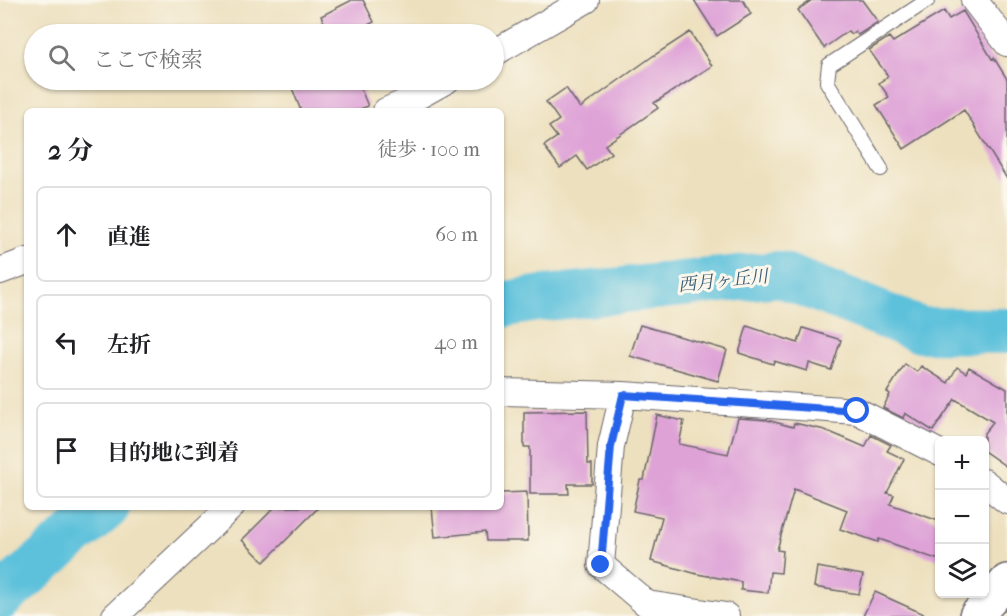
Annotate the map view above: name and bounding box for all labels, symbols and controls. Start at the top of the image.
search box [24,24,504,90]
icon: search [45,41,78,74]
text: ここで検索 [93,47,203,73]
text: 2 分 [48,135,93,166]
text: 徒歩 · 100 m [377,138,480,161]
icon: ahead [50,218,83,251]
text: 60 m [435,223,478,246]
text: 直進 [107,224,151,250]
water label: 西月ヶ丘川 [677,266,771,296]
icon: left [50,326,83,359]
text: 40 m [434,331,478,354]
text: 左折 [107,332,151,358]
route start [843,397,869,423]
icon: arrive [50,434,83,467]
map controls [935,436,989,598]
button: + [935,436,989,490]
text: 目的地に到着 [107,440,239,466]
button: − [935,490,989,544]
button: layers [935,544,989,598]
route end [587,551,613,577]

